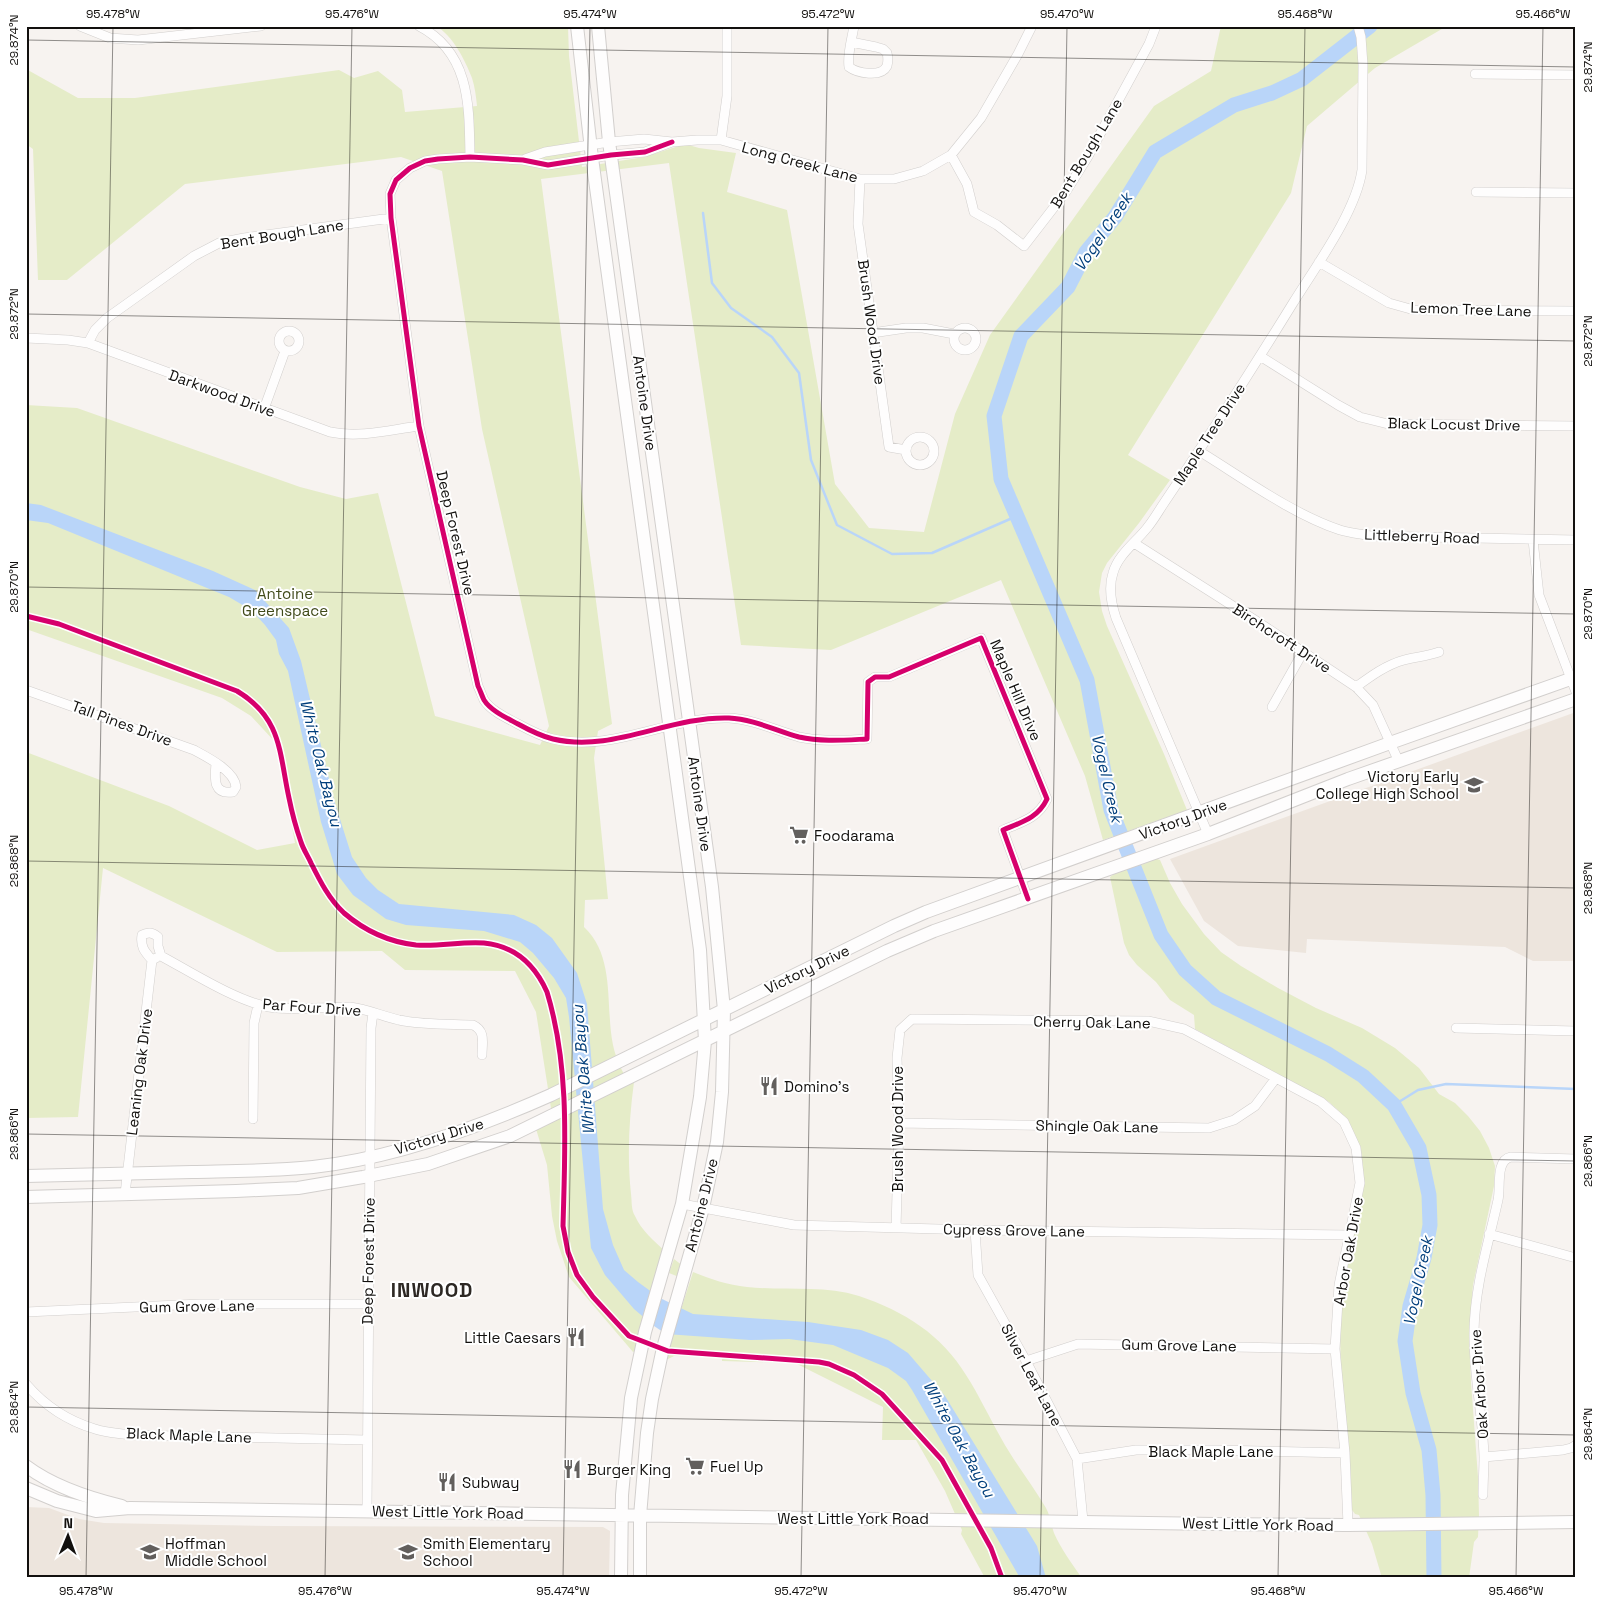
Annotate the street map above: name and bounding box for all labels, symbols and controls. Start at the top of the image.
text: 95.478°W [86,6,140,22]
text: 95.476°W [325,6,379,22]
text: 95.474°W [563,6,617,22]
text: 95.472°W [801,6,855,22]
text: 95.470°W [1040,6,1095,22]
text: 95.468°W [1278,6,1333,22]
text: 95.466°W [1516,6,1571,22]
text: 29.874°N [6,15,22,65]
text: 29.874°N [1580,42,1596,92]
street label: Bent Bough Lane [1046,95,1126,211]
street label: Long Creek Lane [740,137,860,187]
water label: Vogel Creek [1069,187,1138,275]
street label: Bent Bough Lane [219,215,345,253]
street label: Brush Wood Drive [854,258,890,386]
text: 29.872°N [6,288,22,340]
street label: Lemon Tree Lane [1410,297,1532,321]
text: 29.872°N [1580,315,1596,367]
street label: Antoine Drive [629,354,661,452]
street label: Darkwood Drive [166,365,278,421]
street label: Maple Tree Drive [1169,379,1249,489]
street label: Black Locust Drive [1387,413,1521,435]
street label: Deep Forest Drive [432,469,480,597]
street label: Littleberry Road [1364,524,1480,548]
text: 29.870°N [6,561,22,613]
park label: Antoine Greenspace [242,584,328,620]
text: 29.870°N [1580,588,1596,640]
street label: Birchcroft Drive [1229,599,1335,677]
street label: Maple Hill Drive [986,636,1046,744]
street label: Tall Pines Drive [69,696,175,750]
water label: White Oak Bayou [295,697,347,830]
water label: Vogel Creek [1087,732,1128,827]
street label: Antoine Drive [684,755,716,853]
place label: Victory Early College High School [1316,767,1459,803]
school or university icon: Victory Early College High School [1463,774,1485,796]
street label: Victory Drive [1136,794,1230,844]
supermarket icon: Foodarama [788,824,810,846]
place label: Foodarama [814,826,895,845]
text: 29.868°N [6,835,22,887]
text: 29.868°N [1580,862,1596,914]
street label: Victory Drive [761,940,853,998]
street label: Par Four Drive [262,994,362,1020]
water label: White Oak Bayou [567,1003,599,1136]
street label: Leaning Oak Drive [122,1007,156,1137]
street label: Cherry Oak Lane [1033,1011,1151,1033]
street label: Brush Wood Drive [888,1066,907,1192]
restaurant icon: Domino's [758,1075,780,1097]
place label: Domino's [784,1077,849,1096]
text: 29.866°N [6,1108,22,1160]
street label: Victory Drive [392,1113,486,1159]
street label: Shingle Oak Lane [1035,1115,1159,1137]
text: 29.866°N [1580,1135,1596,1187]
street label: Antoine Drive [680,1156,722,1254]
street label: Arbor Oak Drive [1329,1195,1367,1307]
street label: Deep Forest Drive [357,1197,379,1325]
street label: Cypress Grove Lane [943,1219,1085,1241]
water label: Vogel Creek [1398,1232,1438,1327]
district label: INWOOD [391,1277,473,1303]
street label: Gum Grove Lane [139,1295,255,1317]
street label: Silver Leaf Lane [997,1321,1067,1430]
restaurant icon: Little Caesars [565,1326,587,1348]
place label: Little Caesars [464,1328,561,1347]
street label: Oak Arbor Drive [1466,1328,1492,1439]
street label: Gum Grove Lane [1121,1334,1237,1356]
water label: White Oak Bayou [918,1377,1000,1502]
text: 29.864°N [6,1381,22,1433]
text: 29.864°N [1580,1408,1596,1460]
street label: Black Maple Lane [126,1423,252,1447]
street label: Black Maple Lane [1148,1442,1274,1461]
supermarket icon: Fuel Up [684,1455,706,1477]
place label: Fuel Up [710,1457,763,1476]
restaurant icon: Burger King [561,1458,583,1480]
place label: Burger King [587,1460,671,1479]
restaurant icon: Subway [436,1471,458,1493]
place label: Subway [462,1473,519,1492]
street label: West Little York Road [372,1501,524,1523]
street label: West Little York Road [777,1509,929,1528]
north arrow [42,1512,92,1562]
street label: West Little York Road [1182,1513,1334,1535]
text: N [63,1514,73,1532]
place label: Hoffman Middle School [165,1534,267,1570]
place label: Smith Elementary School [423,1534,551,1570]
school or university icon: Hoffman Middle School [139,1541,161,1563]
school or university icon: Smith Elementary School [397,1541,419,1563]
text: 95.478°W [59,1583,113,1599]
text: 95.476°W [298,1583,352,1599]
text: 95.474°W [536,1583,590,1599]
text: 95.472°W [774,1583,828,1599]
text: 95.470°W [1013,1583,1068,1599]
text: 95.468°W [1251,1583,1306,1599]
text: 95.466°W [1489,1583,1544,1599]

